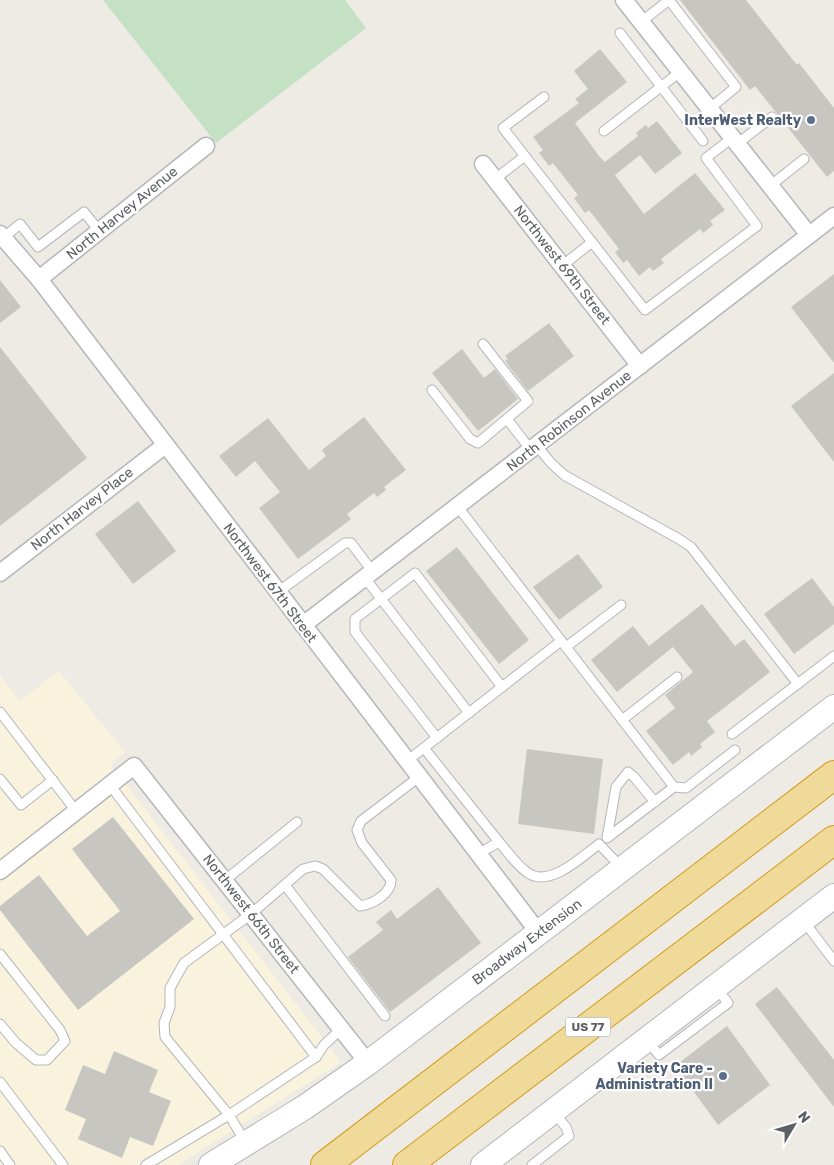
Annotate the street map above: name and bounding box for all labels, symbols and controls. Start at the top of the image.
place label: InterWest Realty [684,112,802,129]
marker: InterWest Realty [805,114,817,126]
street label: North Harvey Avenue [63,163,181,263]
street label: Northwest 69th Street [510,202,614,328]
street label: North Robinson Avenue [503,367,635,475]
street label: North Harvey Place [27,464,137,554]
street label: Northwest 67th Street [220,520,321,646]
street label: Northwest 66th Street [199,851,303,977]
street label: Broadway Extension [469,895,585,989]
road number: US 77 [566,1018,610,1036]
place label: Variety Care - Administration II [596,1060,713,1093]
marker: Variety Care - Administration II [717,1070,729,1082]
north arrow [769,1100,819,1150]
text: N [794,1108,814,1127]

